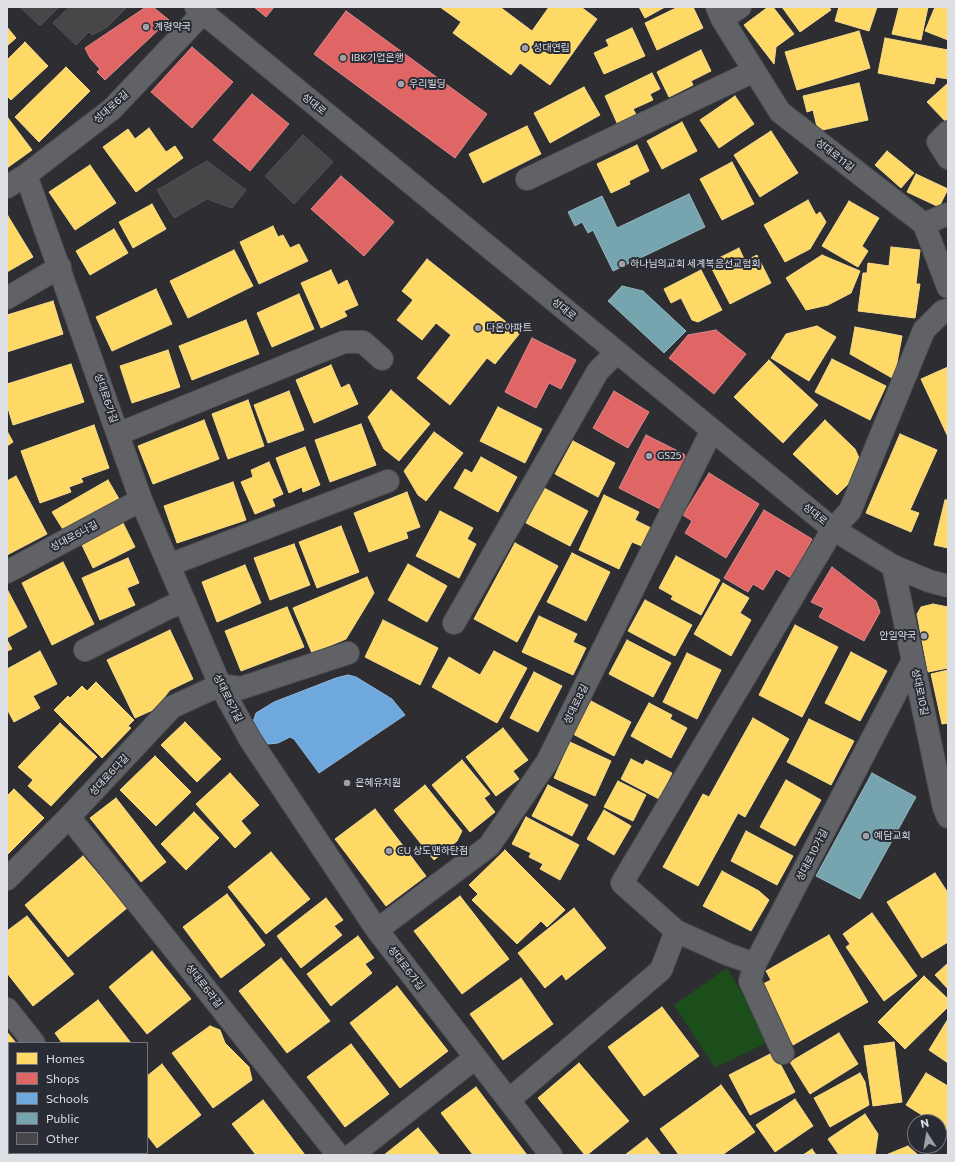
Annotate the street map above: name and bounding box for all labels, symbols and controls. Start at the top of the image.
place label: 계령약국 [154,21,191,33]
marker: 계령약국 [141,22,151,32]
place label: 성대연립 [533,42,570,54]
marker: 성대연립 [520,43,530,53]
place label: IBK기업은행 [351,52,404,64]
marker: IBK기업은행 [338,53,348,63]
place label: 우리빌딩 [409,78,446,90]
marker: 우리빌딩 [396,79,406,89]
street label: 성대로6길 [91,88,131,126]
street label: 성대로 [299,91,329,117]
street label: 성대로11길 [813,136,857,174]
place label: 하나님의교회 세계복음선교협회 [630,258,761,270]
marker: 하나님의교회 세계복음선교협회 [617,259,627,269]
street label: 성대로 [549,296,579,322]
place label: 다온아파트 [486,322,532,334]
marker: 다온아파트 [473,323,483,333]
street label: 성대로6가길 [92,371,120,425]
place label: GS25 [657,450,681,462]
marker: GS25 [644,451,654,461]
street label: 성대로 [800,501,830,527]
street label: 성대로6나길 [48,518,100,554]
place label: 안일약국 [879,630,916,642]
marker: 안일약국 [919,631,929,641]
street label: 성대로10길 [909,667,931,717]
street label: 성대로6가길 [211,672,245,724]
street label: 성대로8길 [561,682,591,726]
street label: 성대로6다길 [87,752,131,798]
place label: 은혜유치원 [355,777,401,789]
marker: 은혜유치원 [342,778,352,788]
street label: 성대로10가길 [794,827,830,883]
place label: 예담교회 [874,830,911,842]
marker: 예담교회 [861,831,871,841]
place label: CU 상도맨하탄점 [397,845,468,857]
marker: CU 상도맨하탄점 [384,846,394,856]
street label: 성대로6가길 [386,944,426,992]
street label: 성대로6라길 [183,962,225,1010]
legend [8,1042,148,1154]
text: Homes [46,1051,84,1065]
text: Shops [46,1071,80,1085]
text: Schools [46,1091,89,1105]
text: Public [46,1111,79,1125]
north arrow [907,1114,947,1154]
text: N [919,1116,930,1130]
text: Other [46,1131,79,1145]

